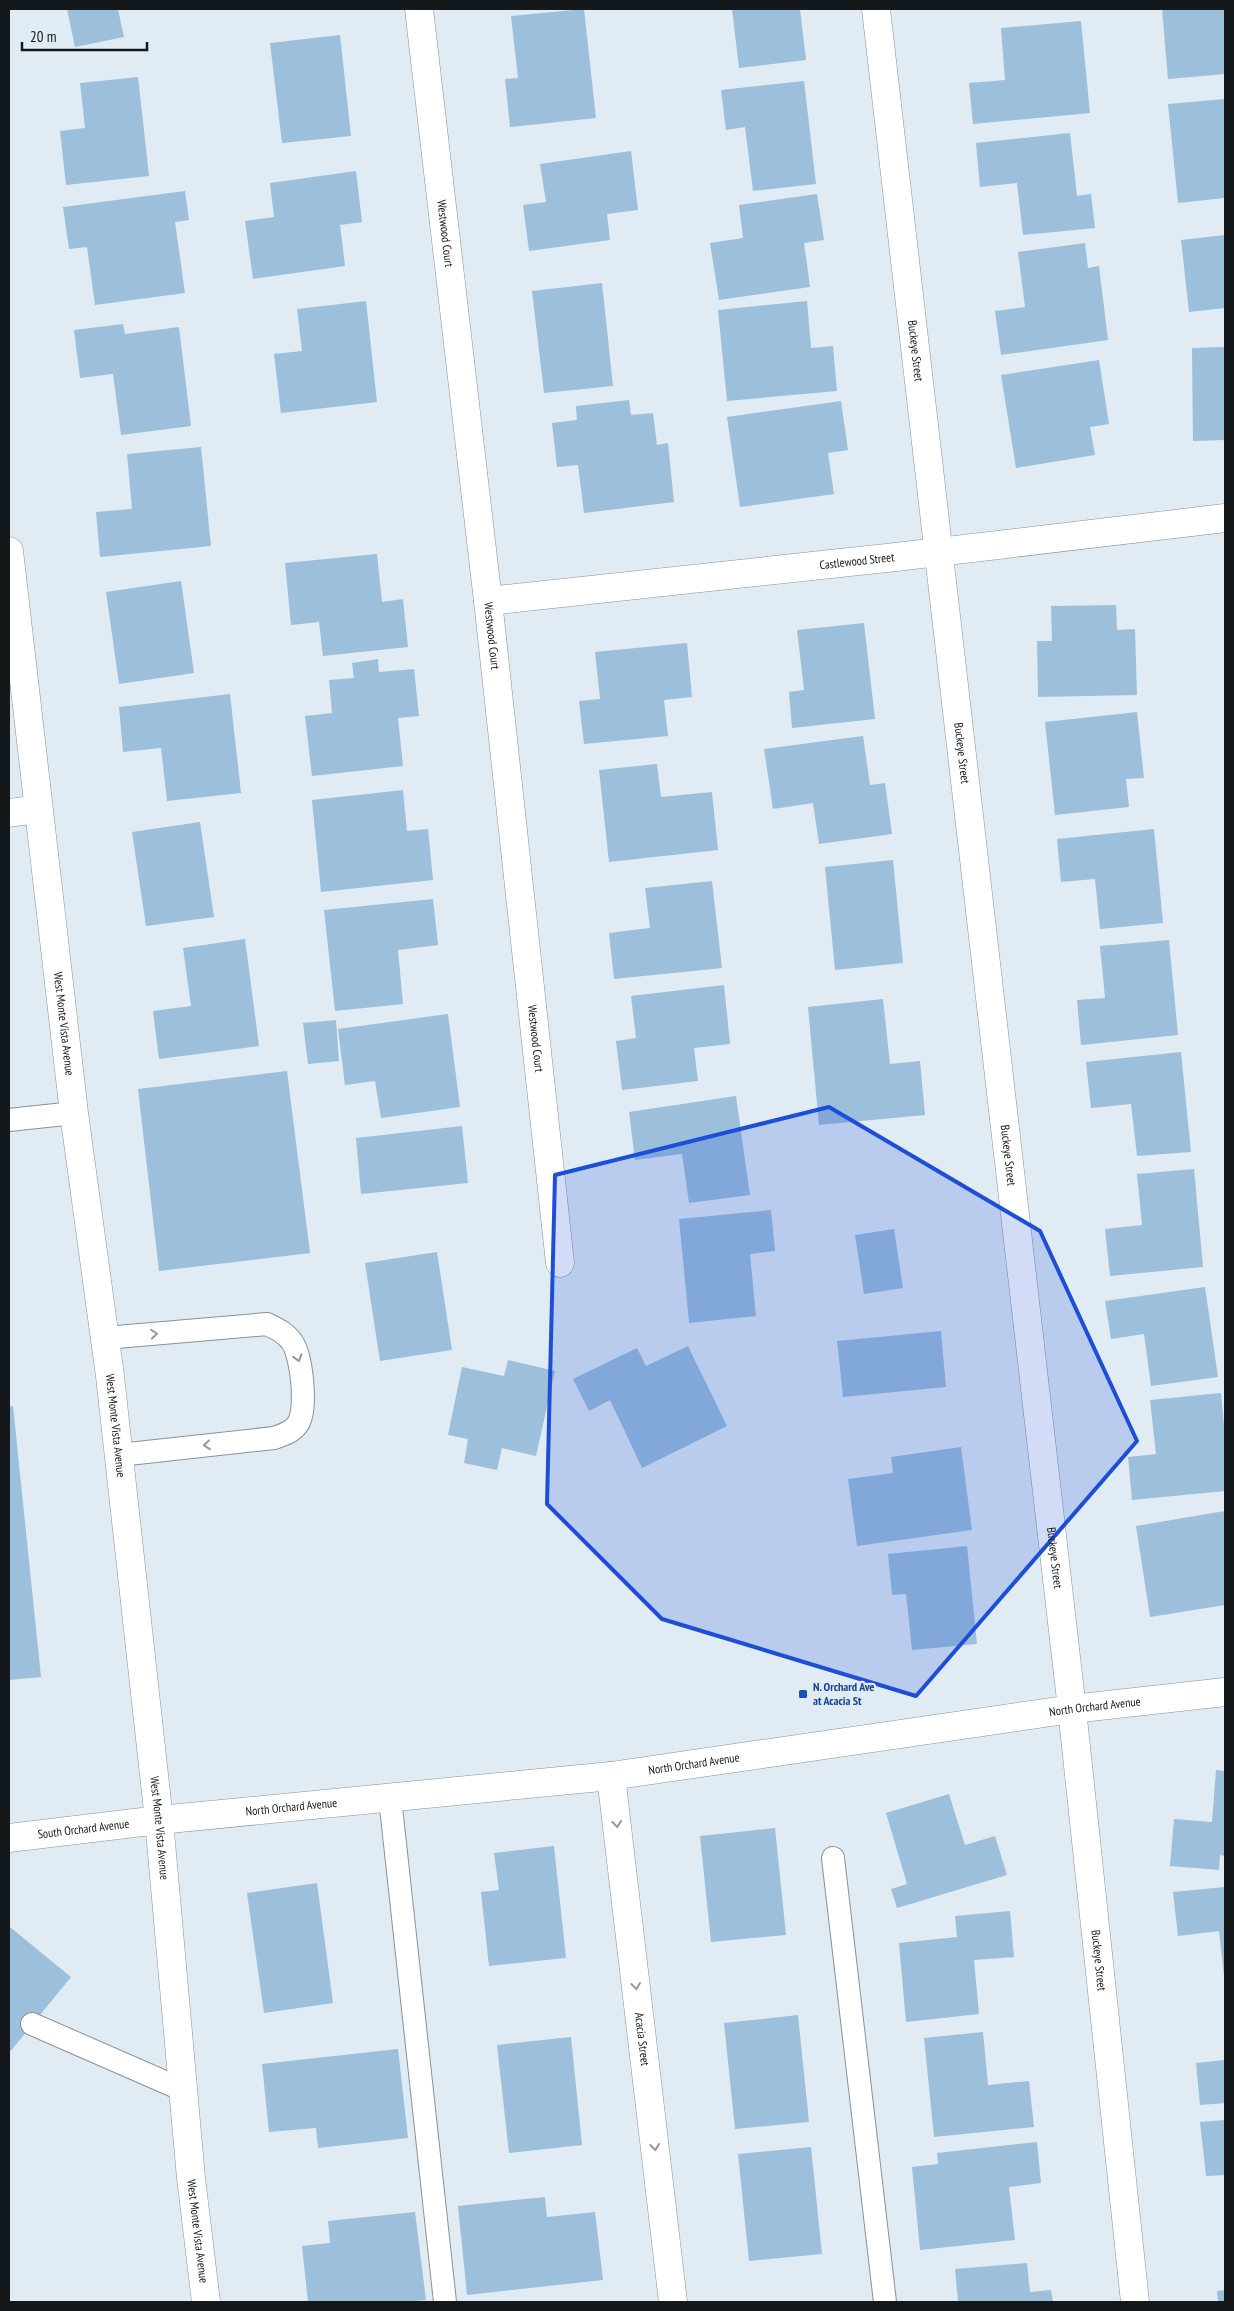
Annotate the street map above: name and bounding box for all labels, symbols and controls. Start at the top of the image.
scale bar [22,20,148,52]
text: 20 m [30,27,56,46]
street label: Westwood Court [434,199,457,269]
street label: Buckeye Street [905,319,927,383]
street label: Castlewood Street [819,549,896,572]
street label: Westwood Court [481,601,503,671]
street label: Buckeye Street [951,722,973,785]
street label: West Monte Vista Avenue [51,971,78,1076]
street label: Westwood Court [525,1004,547,1073]
street label: Buckeye Street [998,1124,1020,1187]
one-way arrow [150,1329,158,1340]
one-way arrow [292,1354,302,1362]
street label: West Monte Vista Avenue [103,1373,129,1478]
one-way arrow [203,1439,211,1450]
street label: Buckeye Street [1044,1526,1066,1590]
place label: N. Orchard Ave at Acacia St [813,1679,875,1708]
marker: N. Orchard Ave at Acacia St [797,1688,809,1700]
street label: North Orchard Avenue [1048,1693,1141,1719]
street label: North Orchard Avenue [647,1749,740,1777]
street label: West Monte Vista Avenue [147,1775,172,1881]
street label: North Orchard Avenue [245,1795,338,1819]
street label: South Orchard Avenue [37,1816,130,1842]
one-way arrow [611,1821,622,1829]
street label: Buckeye Street [1088,1929,1110,1992]
one-way arrow [630,1982,641,1990]
street label: Acacia Street [632,2012,653,2067]
one-way arrow [649,2143,660,2151]
street label: West Monte Vista Avenue [184,2179,212,2284]

